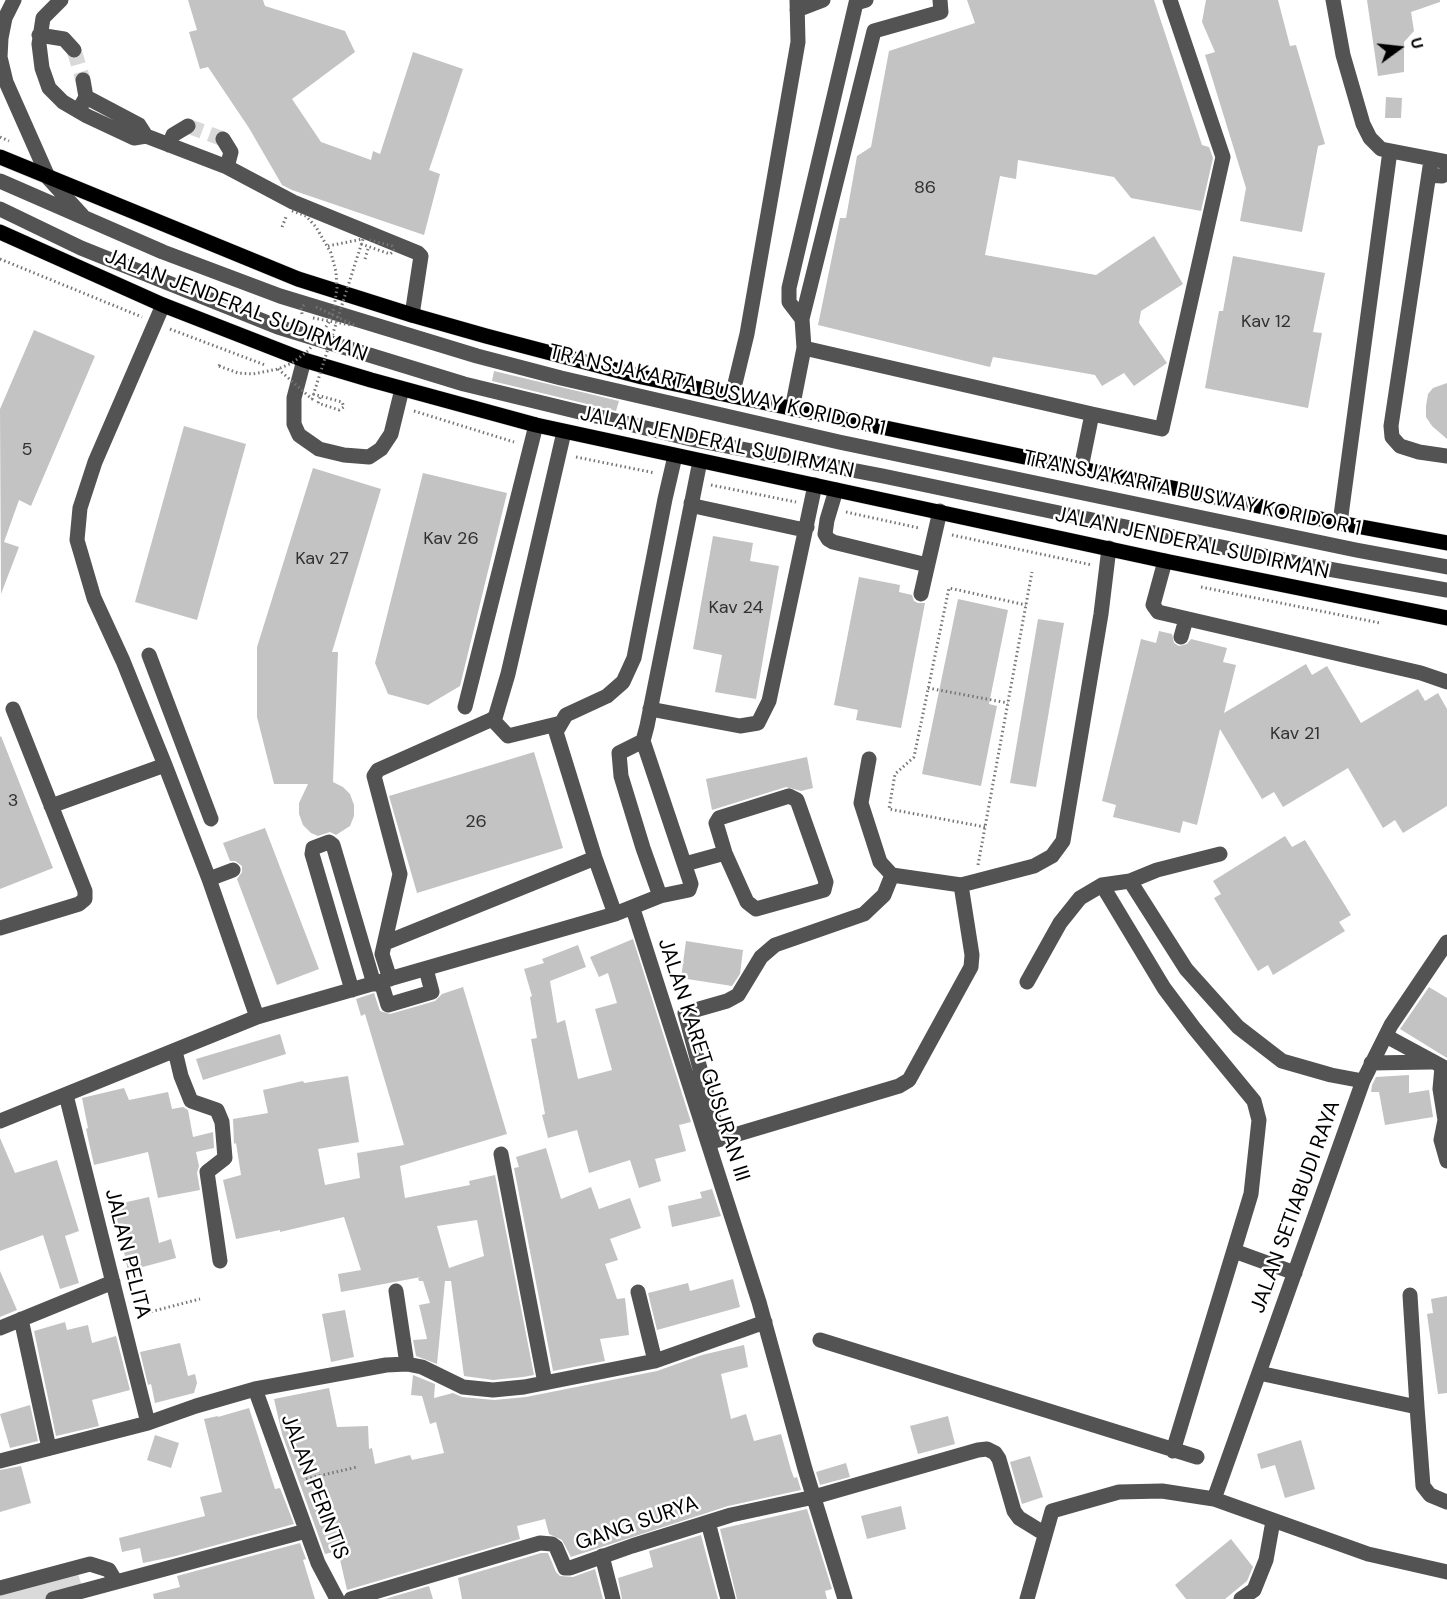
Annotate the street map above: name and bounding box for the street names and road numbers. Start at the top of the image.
street label: JALAN JENDERAL SUDIRMAN [101,244,371,368]
street label: TRANSJAKARTA BUSWAY KORIDOR 1 [546,340,888,442]
street label: JALAN JENDERAL SUDIRMAN [578,402,856,484]
street label: TRANSJAKARTA BUSWAY KORIDOR 1 [1021,446,1363,542]
street label: JALAN JENDERAL SUDIRMAN [1053,503,1331,585]
street label: JALAN KARET GUSURAN III [652,935,754,1185]
street label: JALAN SETIABUDI RAYA [1246,1097,1346,1317]
street label: JALAN PELITA [99,1186,155,1322]
street label: JALAN PERINTIS [275,1411,353,1563]
street label: GANG SURYA [572,1491,702,1557]

